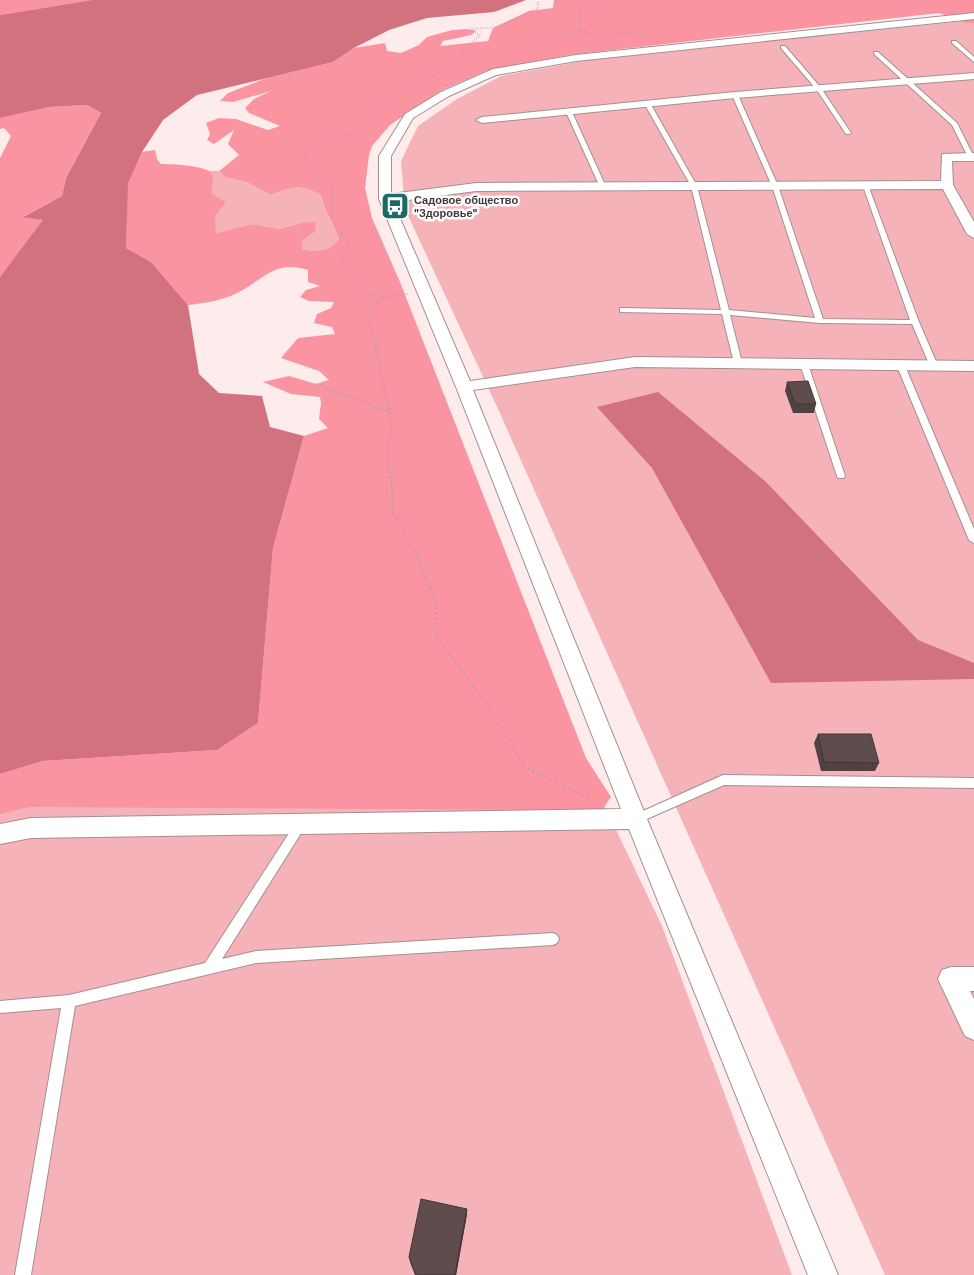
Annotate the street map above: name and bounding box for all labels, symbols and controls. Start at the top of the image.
bus stop icon: Садовое общество "Здоровье" [380,191,410,221]
place label: Садовое общество "Здоровье" [414,194,518,220]

